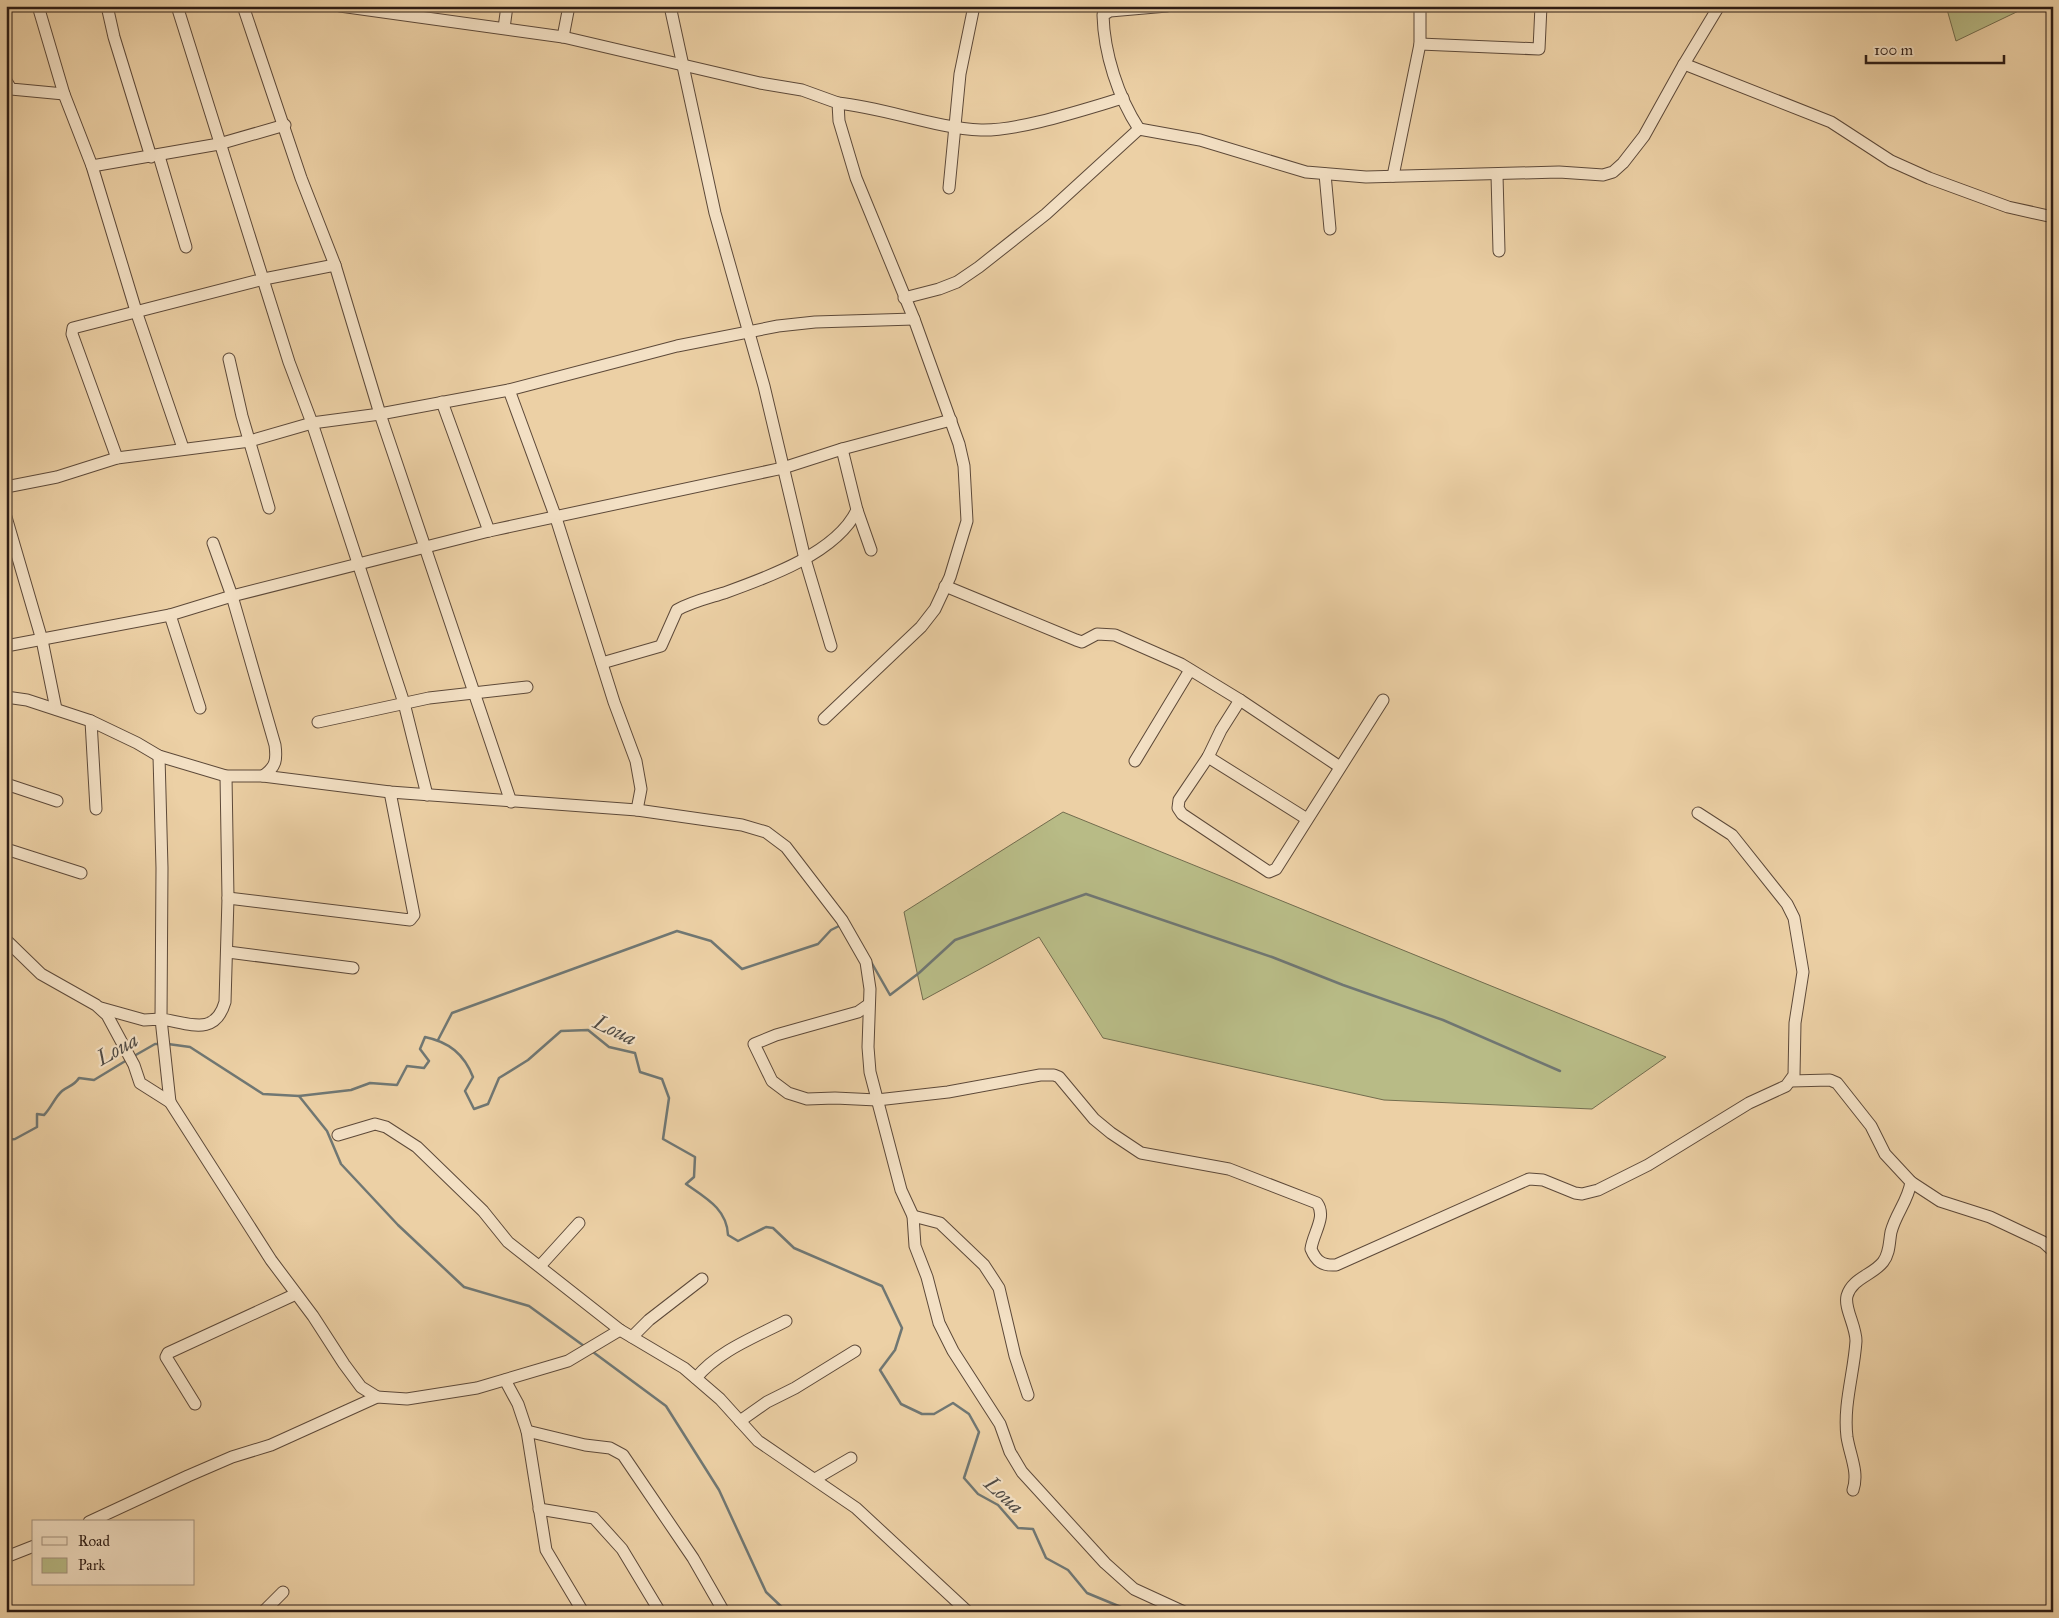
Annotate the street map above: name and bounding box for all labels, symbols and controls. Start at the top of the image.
scale bar [1866,32,2004,64]
text: 100 m [1874,41,1914,59]
water label: Loua [589,1008,641,1051]
water label: Loua [91,1027,143,1072]
water label: Loua [978,1470,1029,1519]
legend [32,1520,195,1586]
text: Road [78,1532,110,1550]
text: Park [78,1556,105,1574]

